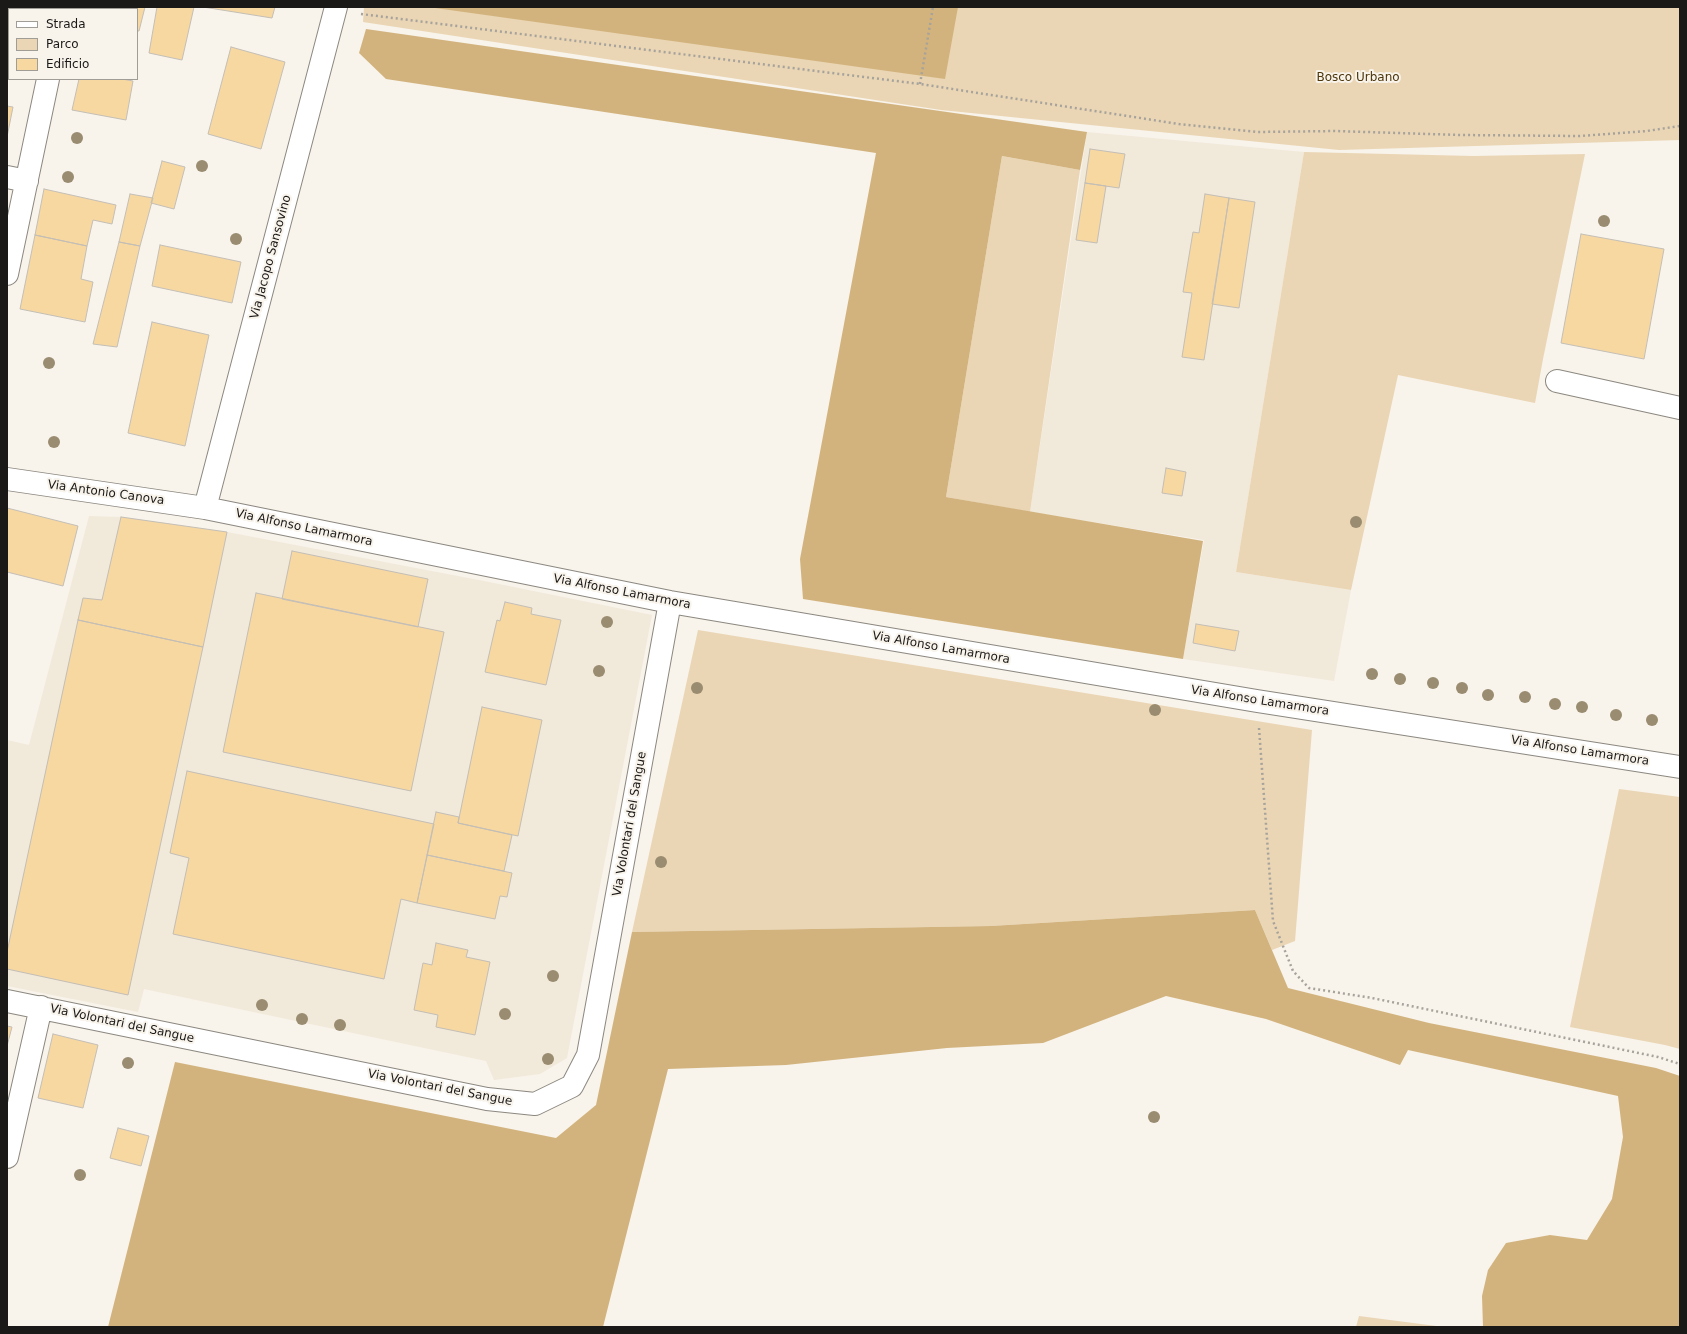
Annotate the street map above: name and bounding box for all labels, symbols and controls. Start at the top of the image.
legend [8,8,138,80]
text: Strada [46,17,86,31]
text: Parco [46,37,79,51]
text: Edificio [46,57,89,71]
park label: Bosco Urbano [1316,71,1400,85]
street label: Via Jacopo Sansovino [248,194,294,320]
street label: Via Antonio Canova [47,478,165,508]
street label: Via Alfonso Lamarmora [234,506,374,550]
street label: Via Alfonso Lamarmora [552,572,692,612]
street label: Via Alfonso Lamarmora [871,629,1011,667]
street label: Via Alfonso Lamarmora [1190,683,1330,719]
street label: Via Alfonso Lamarmora [1510,733,1650,769]
street label: Via Volontari del Sangue [610,750,650,898]
street label: Via Volontari del Sangue [49,1002,195,1046]
street label: Via Volontari del Sangue [367,1067,513,1109]

